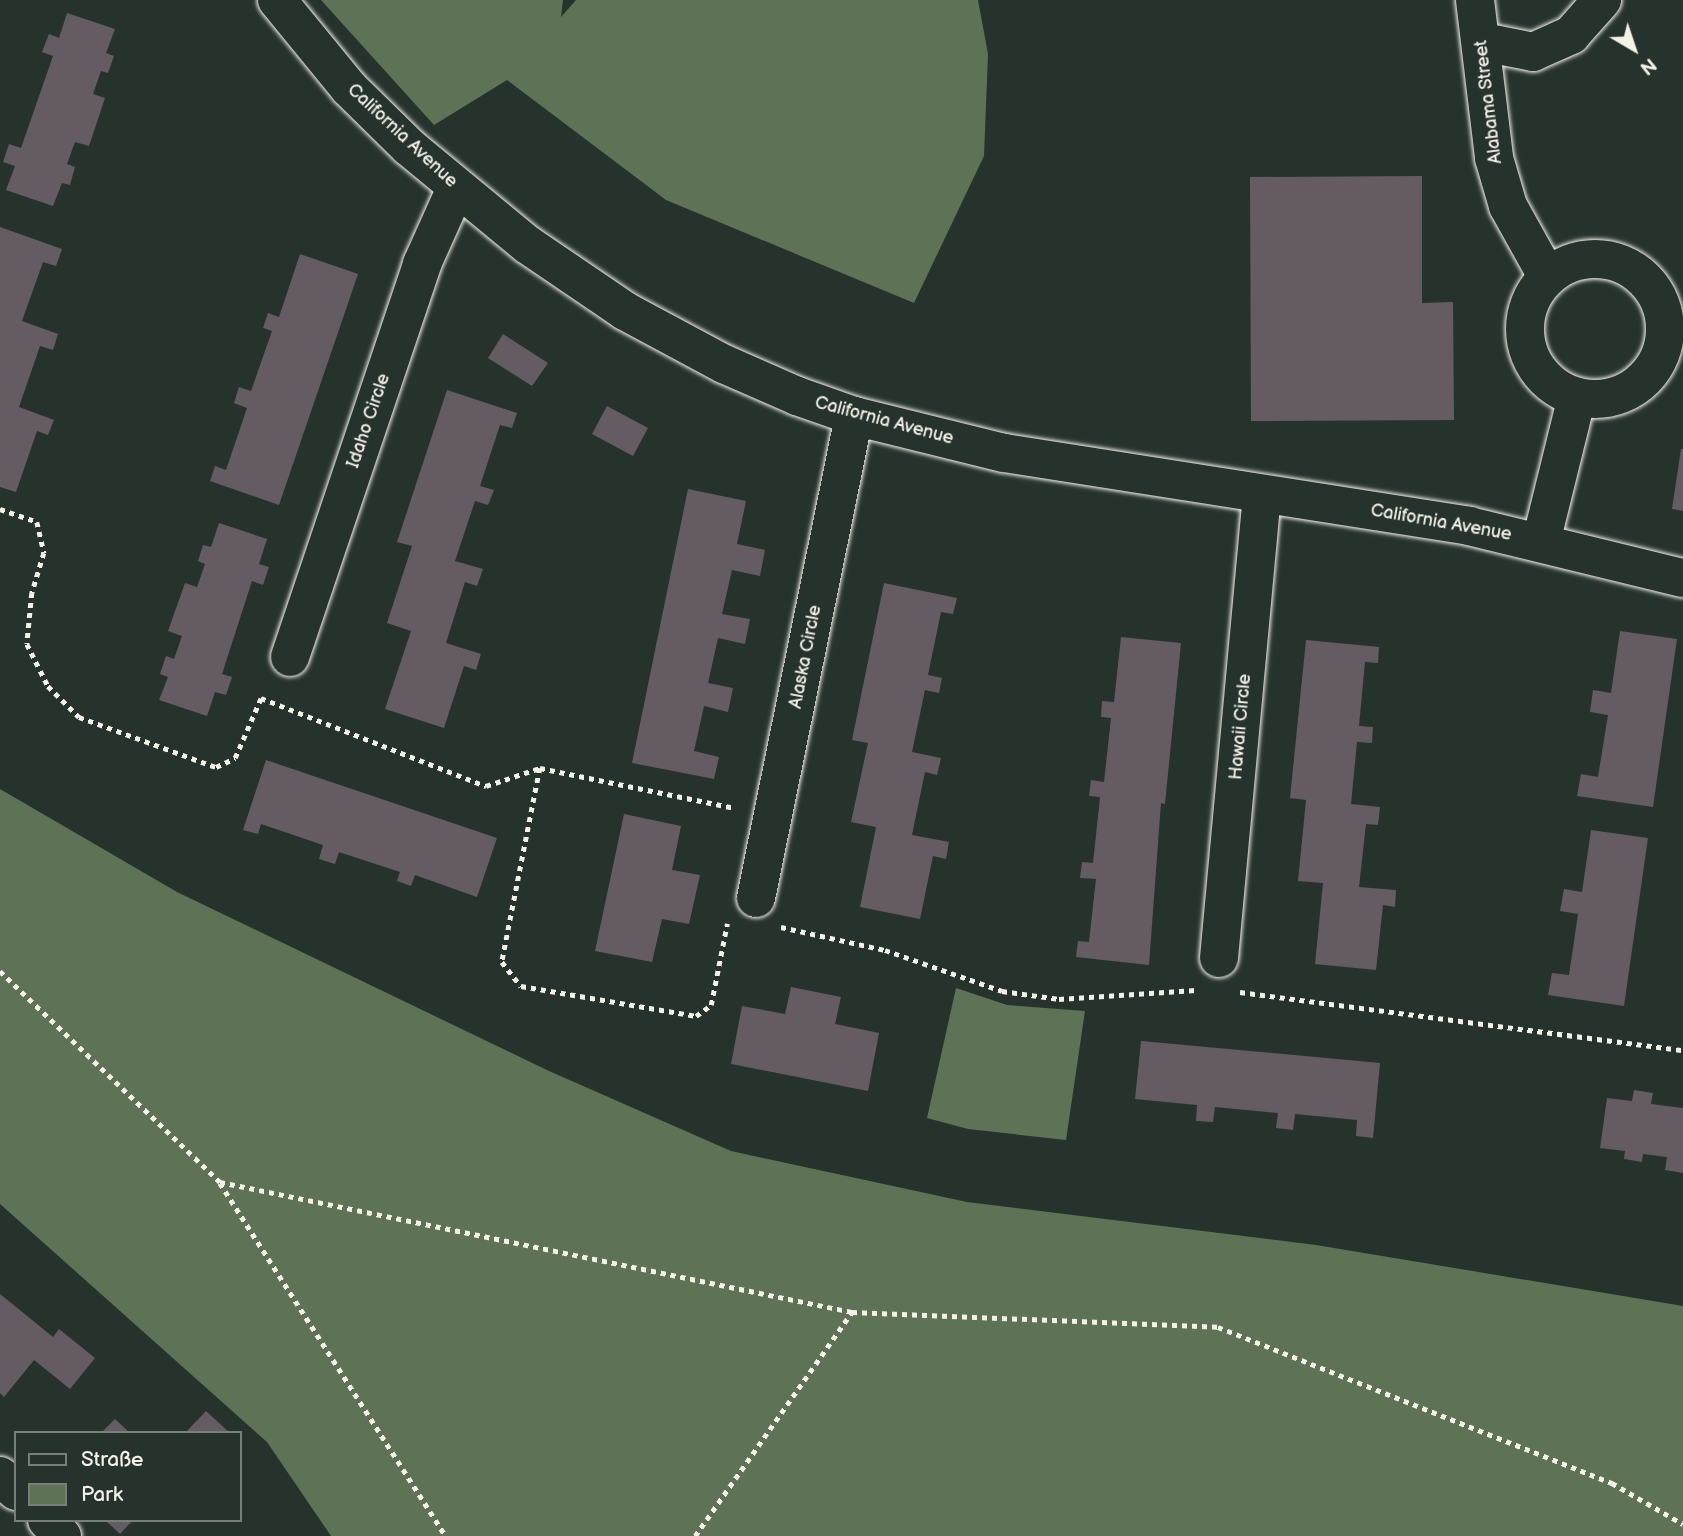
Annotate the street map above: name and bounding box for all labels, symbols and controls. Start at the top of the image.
north arrow [1599,14,1669,84]
street label: Alabama Street [1471,39,1507,165]
text: N [1635,52,1660,79]
street label: California Avenue [342,79,462,193]
street label: Idaho Circle [343,371,395,471]
street label: California Avenue [812,392,956,450]
street label: California Avenue [1369,500,1513,546]
street label: Alaska Circle [785,603,827,711]
street label: Hawaii Circle [1226,673,1256,781]
legend [14,1431,242,1522]
text: Straße [81,1447,143,1472]
text: Park [81,1482,123,1507]

